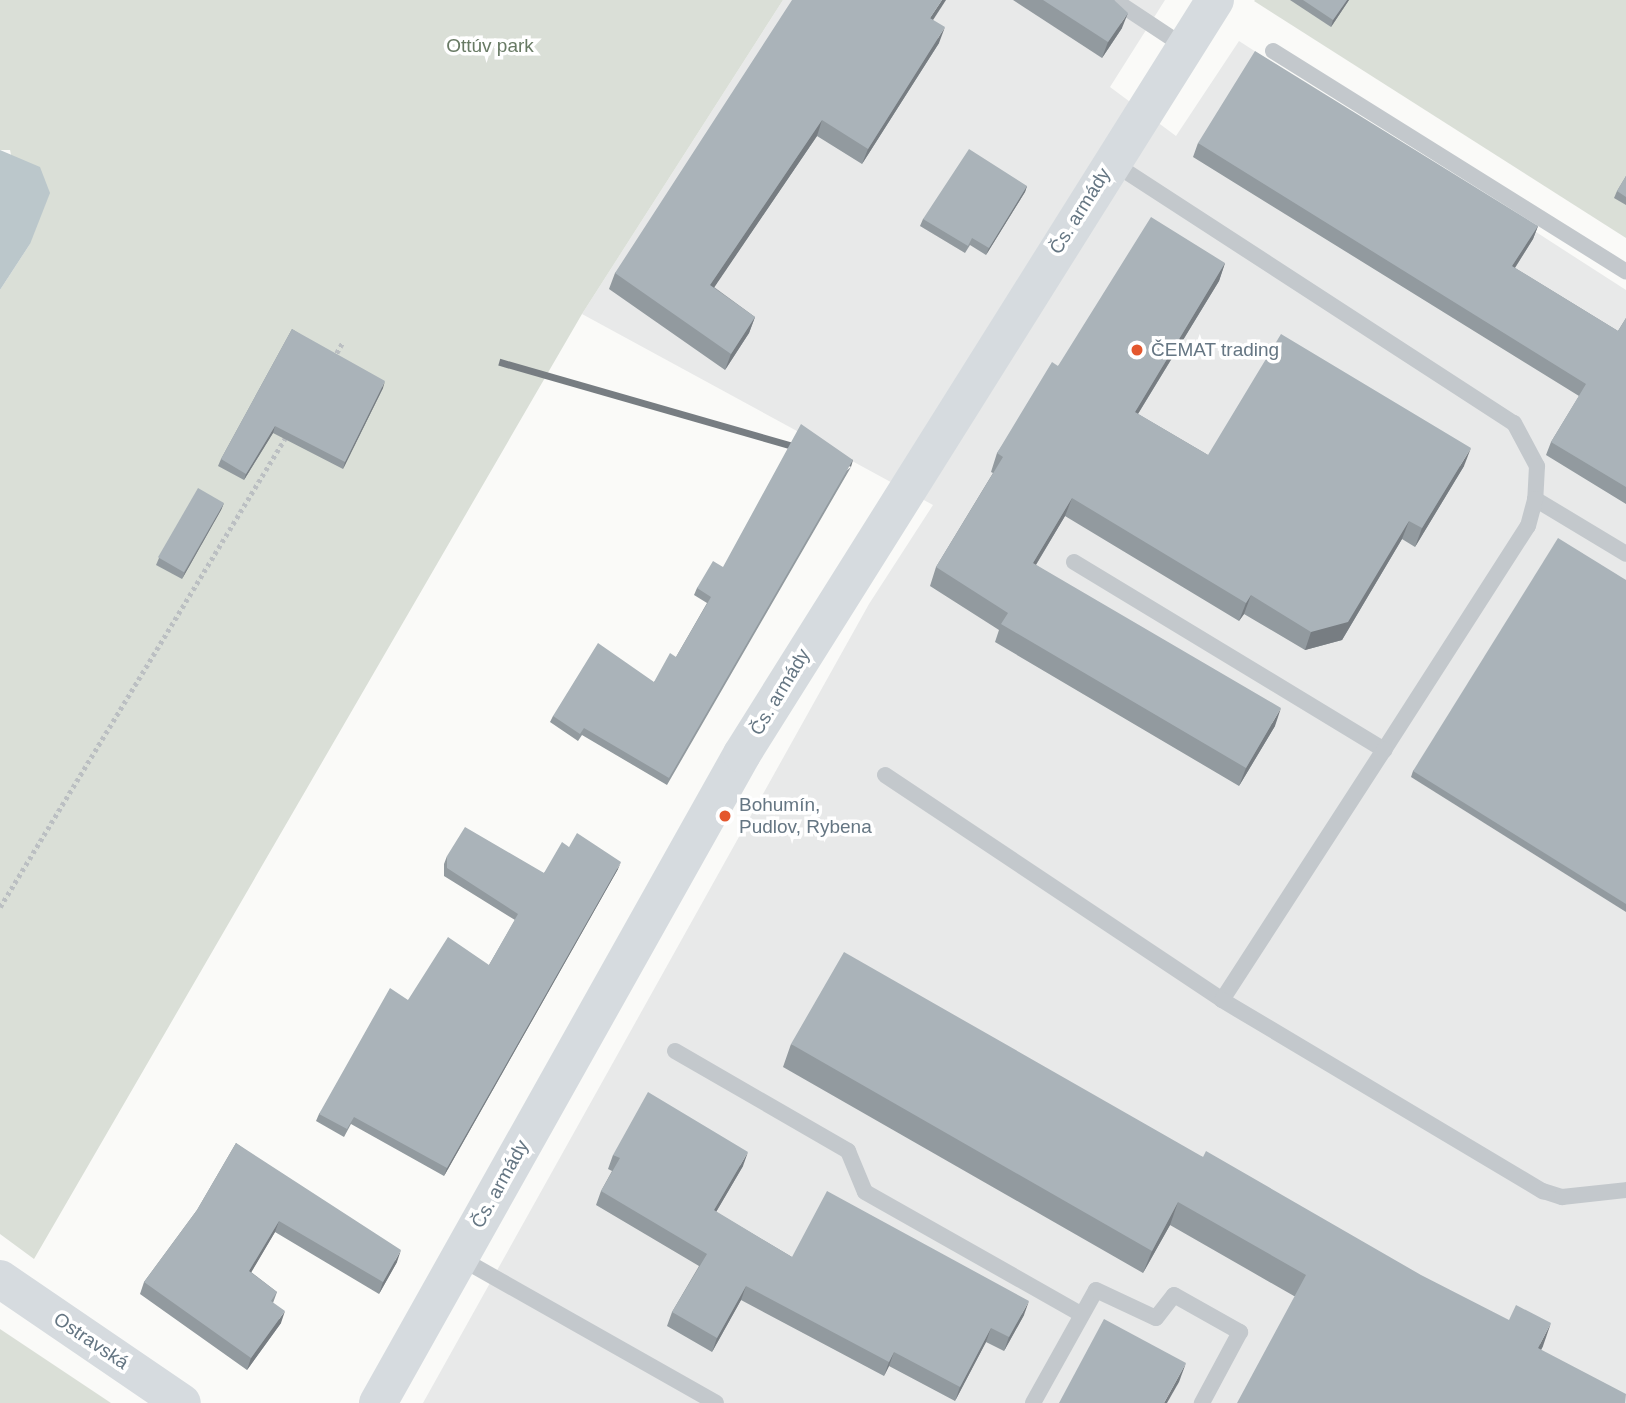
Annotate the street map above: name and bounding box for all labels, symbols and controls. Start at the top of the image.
park label: Ottúv park [446,35,534,57]
street label: Čs. armády [1045,164,1115,258]
place label: ČEMAT trading [1151,339,1279,361]
marker: ČEMAT trading [1129,342,1145,358]
street label: Čs. armády [745,644,815,740]
place label: Bohumín, Pudlov, Rybena [739,794,872,838]
marker: Bohumín, Pudlov, Rybena [717,808,733,824]
street label: Čs. armády [466,1136,534,1232]
street label: Ostravská [49,1308,133,1374]

